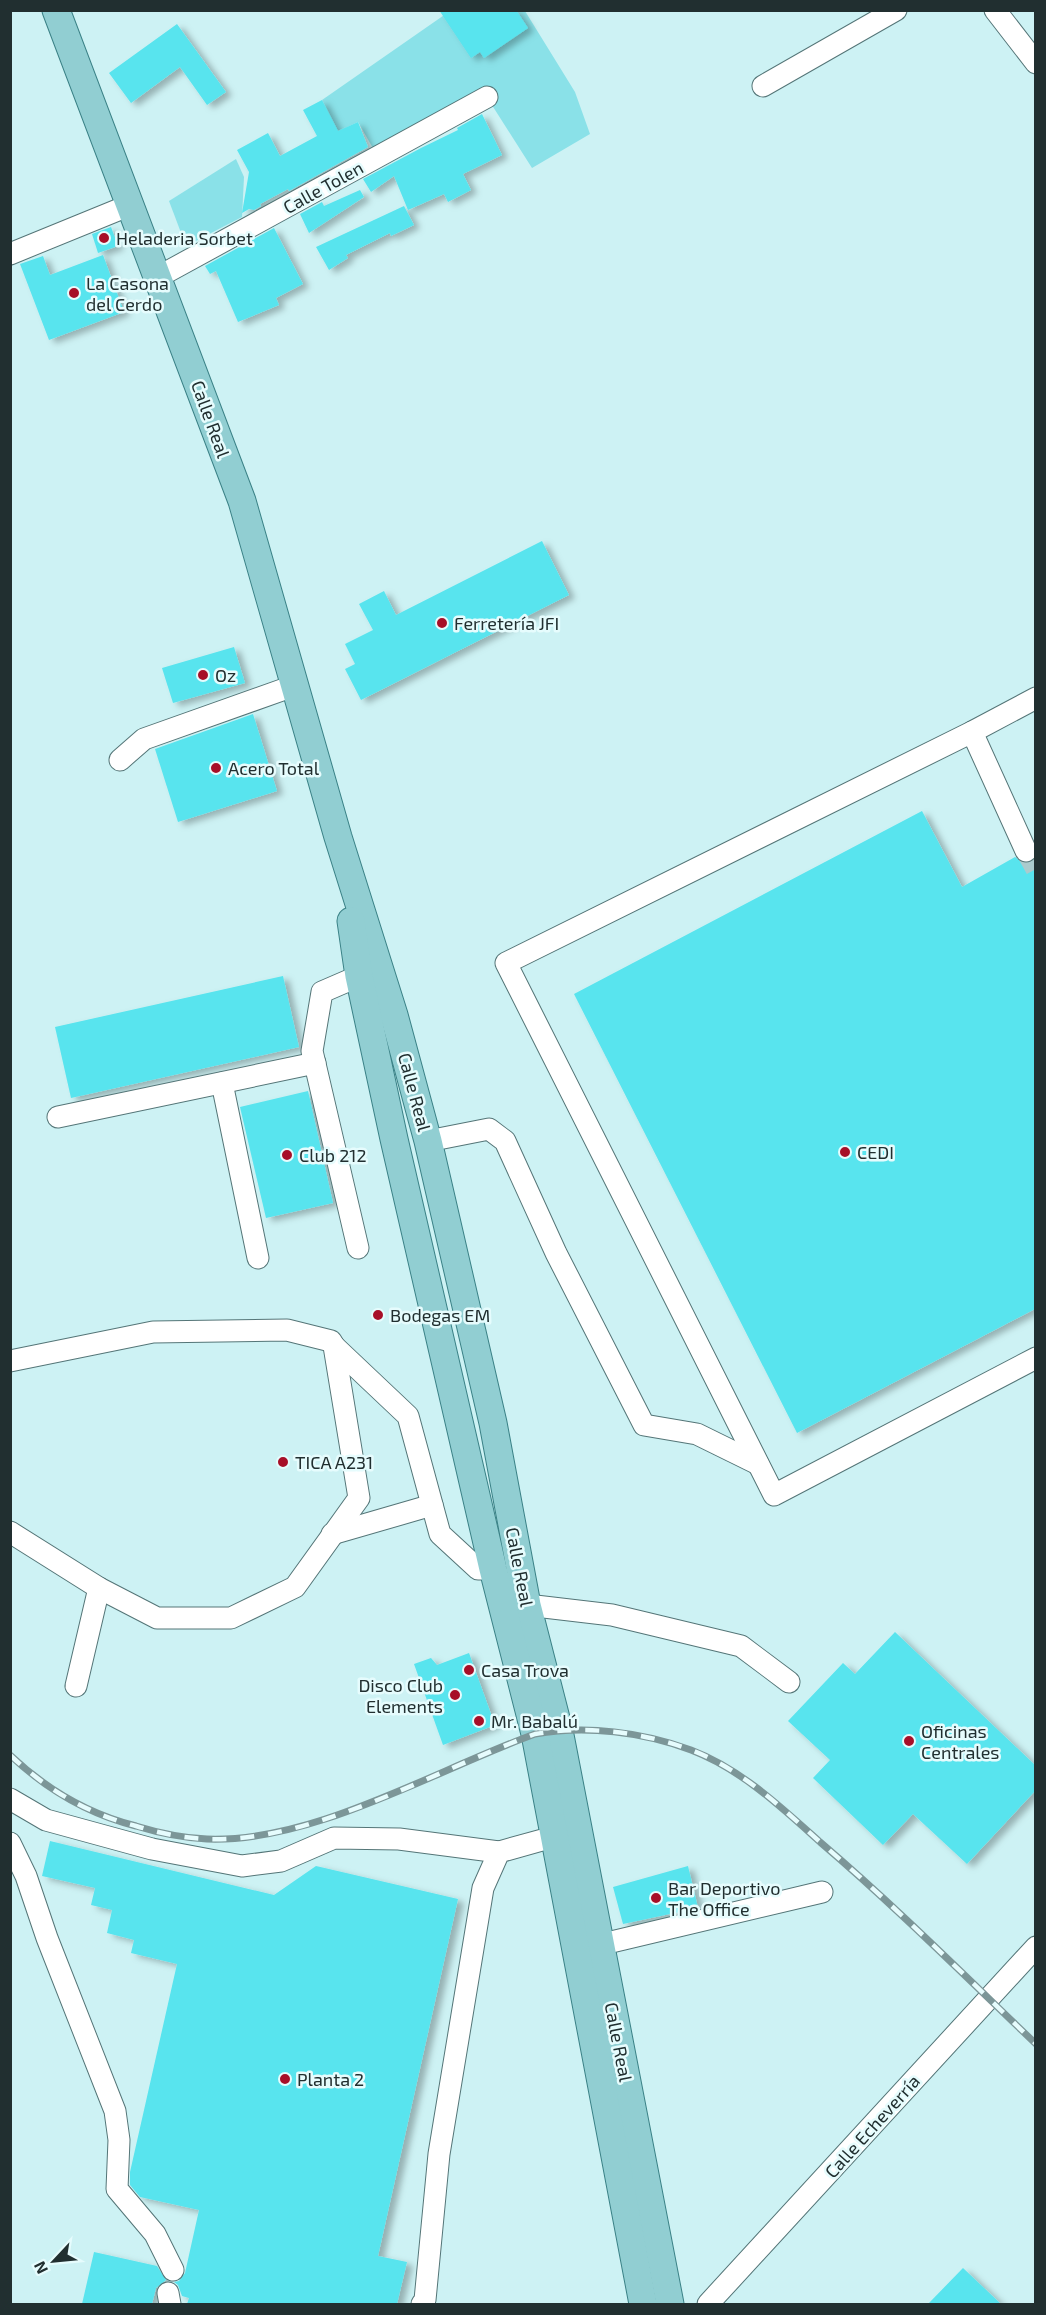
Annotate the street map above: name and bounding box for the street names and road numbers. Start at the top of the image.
street label: Calle Tolen [279,156,367,218]
street label: Calle Real [187,377,235,461]
street label: Calle Real [394,1050,436,1134]
street label: Calle Real [502,1525,539,1609]
street label: Calle Real [601,2000,638,2084]
street label: Calle Echeverría [820,2070,924,2182]

